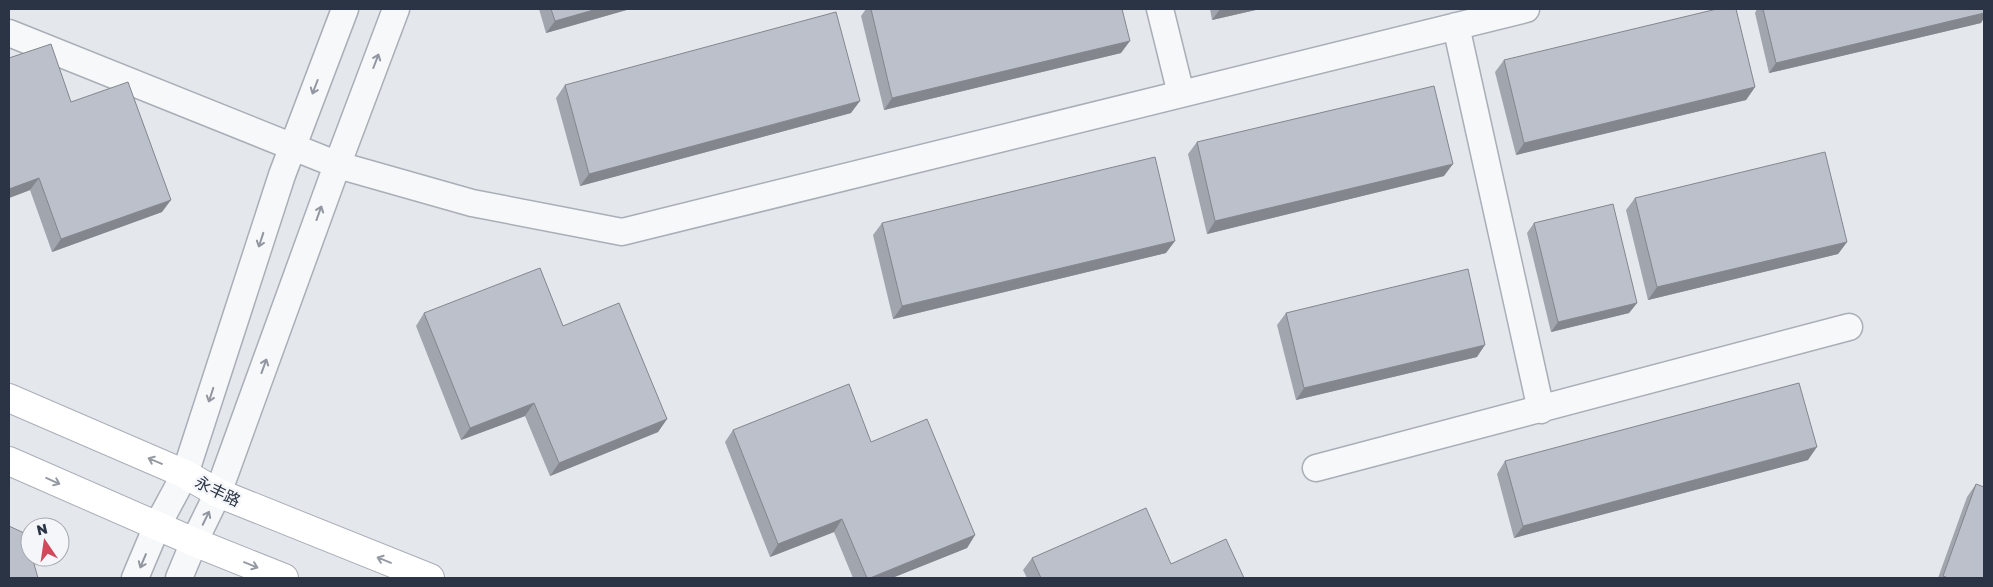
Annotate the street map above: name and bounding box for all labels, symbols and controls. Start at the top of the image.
one-way arrow [372,54,382,69]
one-way arrow [310,79,319,94]
one-way arrow [315,206,324,221]
one-way arrow [256,232,265,248]
one-way arrow [260,359,269,374]
one-way arrow [206,387,215,402]
one-way arrow [148,456,163,466]
street label: 永丰路 [192,471,244,511]
one-way arrow [45,476,60,486]
one-way arrow [201,510,211,525]
north arrow [20,517,70,567]
text: N [35,519,49,538]
one-way arrow [137,553,147,568]
one-way arrow [377,555,393,564]
one-way arrow [243,561,258,570]

